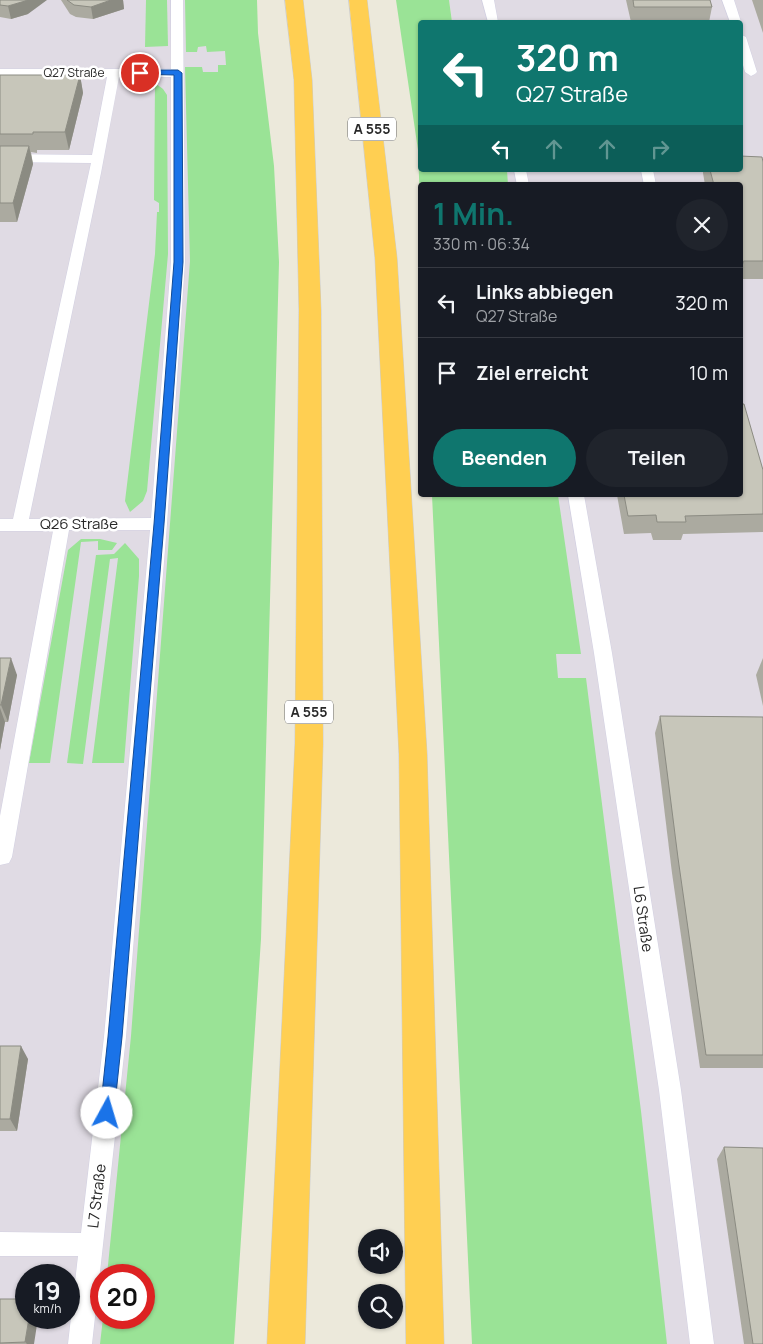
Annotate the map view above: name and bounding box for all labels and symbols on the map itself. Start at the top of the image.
pin [119,52,161,94]
street label: Q27 Straße [43,64,105,81]
road number: A 555 [348,118,396,140]
street label: Q26 Straße [40,513,118,534]
road number: A 555 [285,700,333,724]
street label: L6 Straße [628,885,659,954]
position arrow [80,1086,132,1138]
street label: L7 Straße [82,1162,111,1229]
speed limit sign: 20 [90,1264,155,1329]

